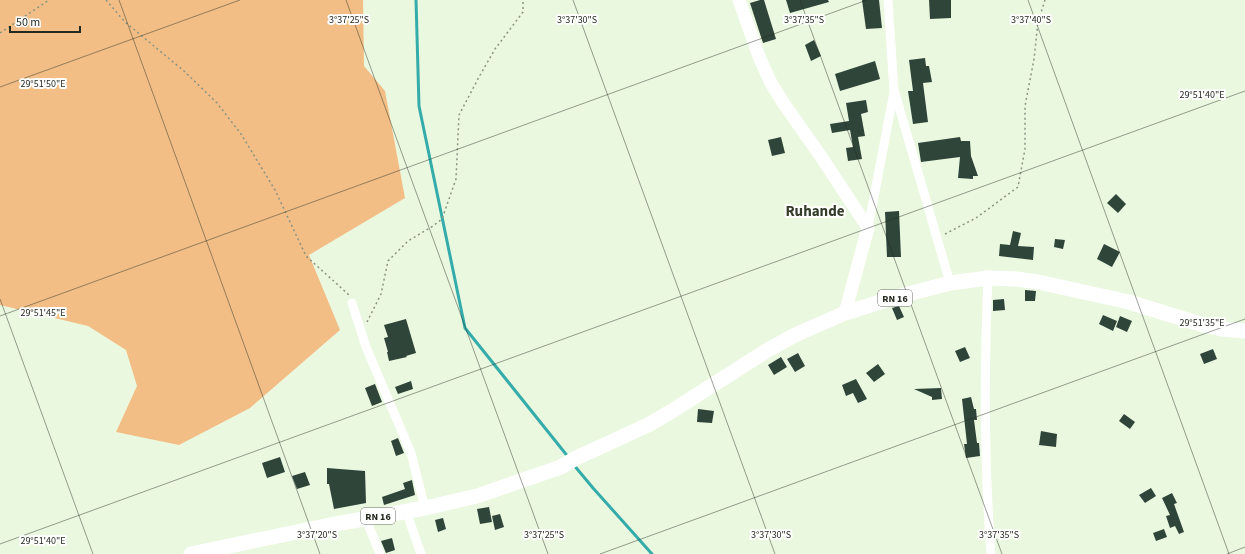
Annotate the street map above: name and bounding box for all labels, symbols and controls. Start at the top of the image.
scale bar [10,8,80,34]
text: 3°37'25"S [329,13,369,27]
text: 3°37'30"S [557,13,597,27]
text: 3°37'35"S [784,13,824,27]
text: 3°37'40"S [1011,13,1051,27]
text: 50 m [16,14,40,31]
text: 29°51'50"E [20,77,66,91]
text: 29°51'40"E [1179,88,1225,102]
district label: Ruhande [785,201,845,222]
road number: RN 16 [878,290,912,306]
text: 29°51'45"E [20,306,66,320]
text: 29°51'35"E [1179,316,1225,330]
road number: RN 16 [361,508,395,524]
text: 3°37'20"S [297,528,337,542]
text: 3°37'25"S [524,528,564,542]
text: 3°37'30"S [751,528,791,542]
text: 3°37'35"S [979,528,1019,542]
text: 29°51'40"E [20,534,66,548]

